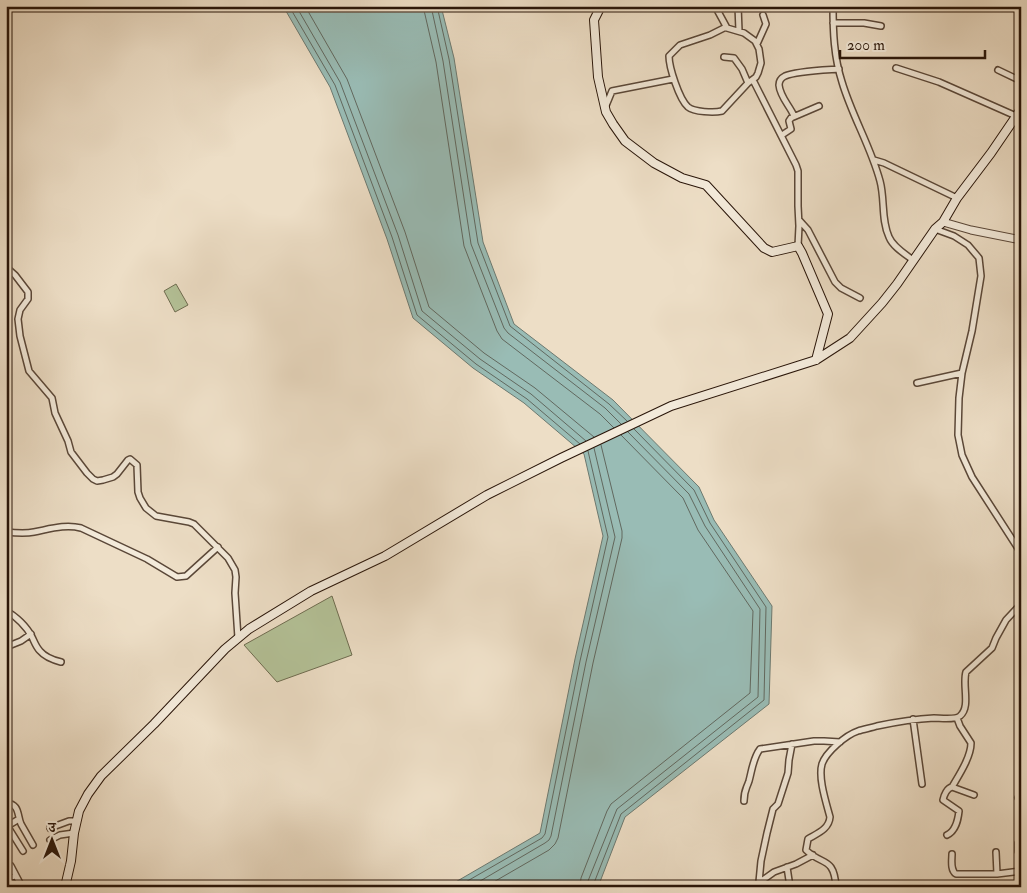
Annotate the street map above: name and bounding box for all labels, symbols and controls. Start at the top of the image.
scale bar [840,28,984,60]
text: 200 m [847,36,885,55]
north arrow [28,816,78,866]
text: उ [47,819,56,836]

